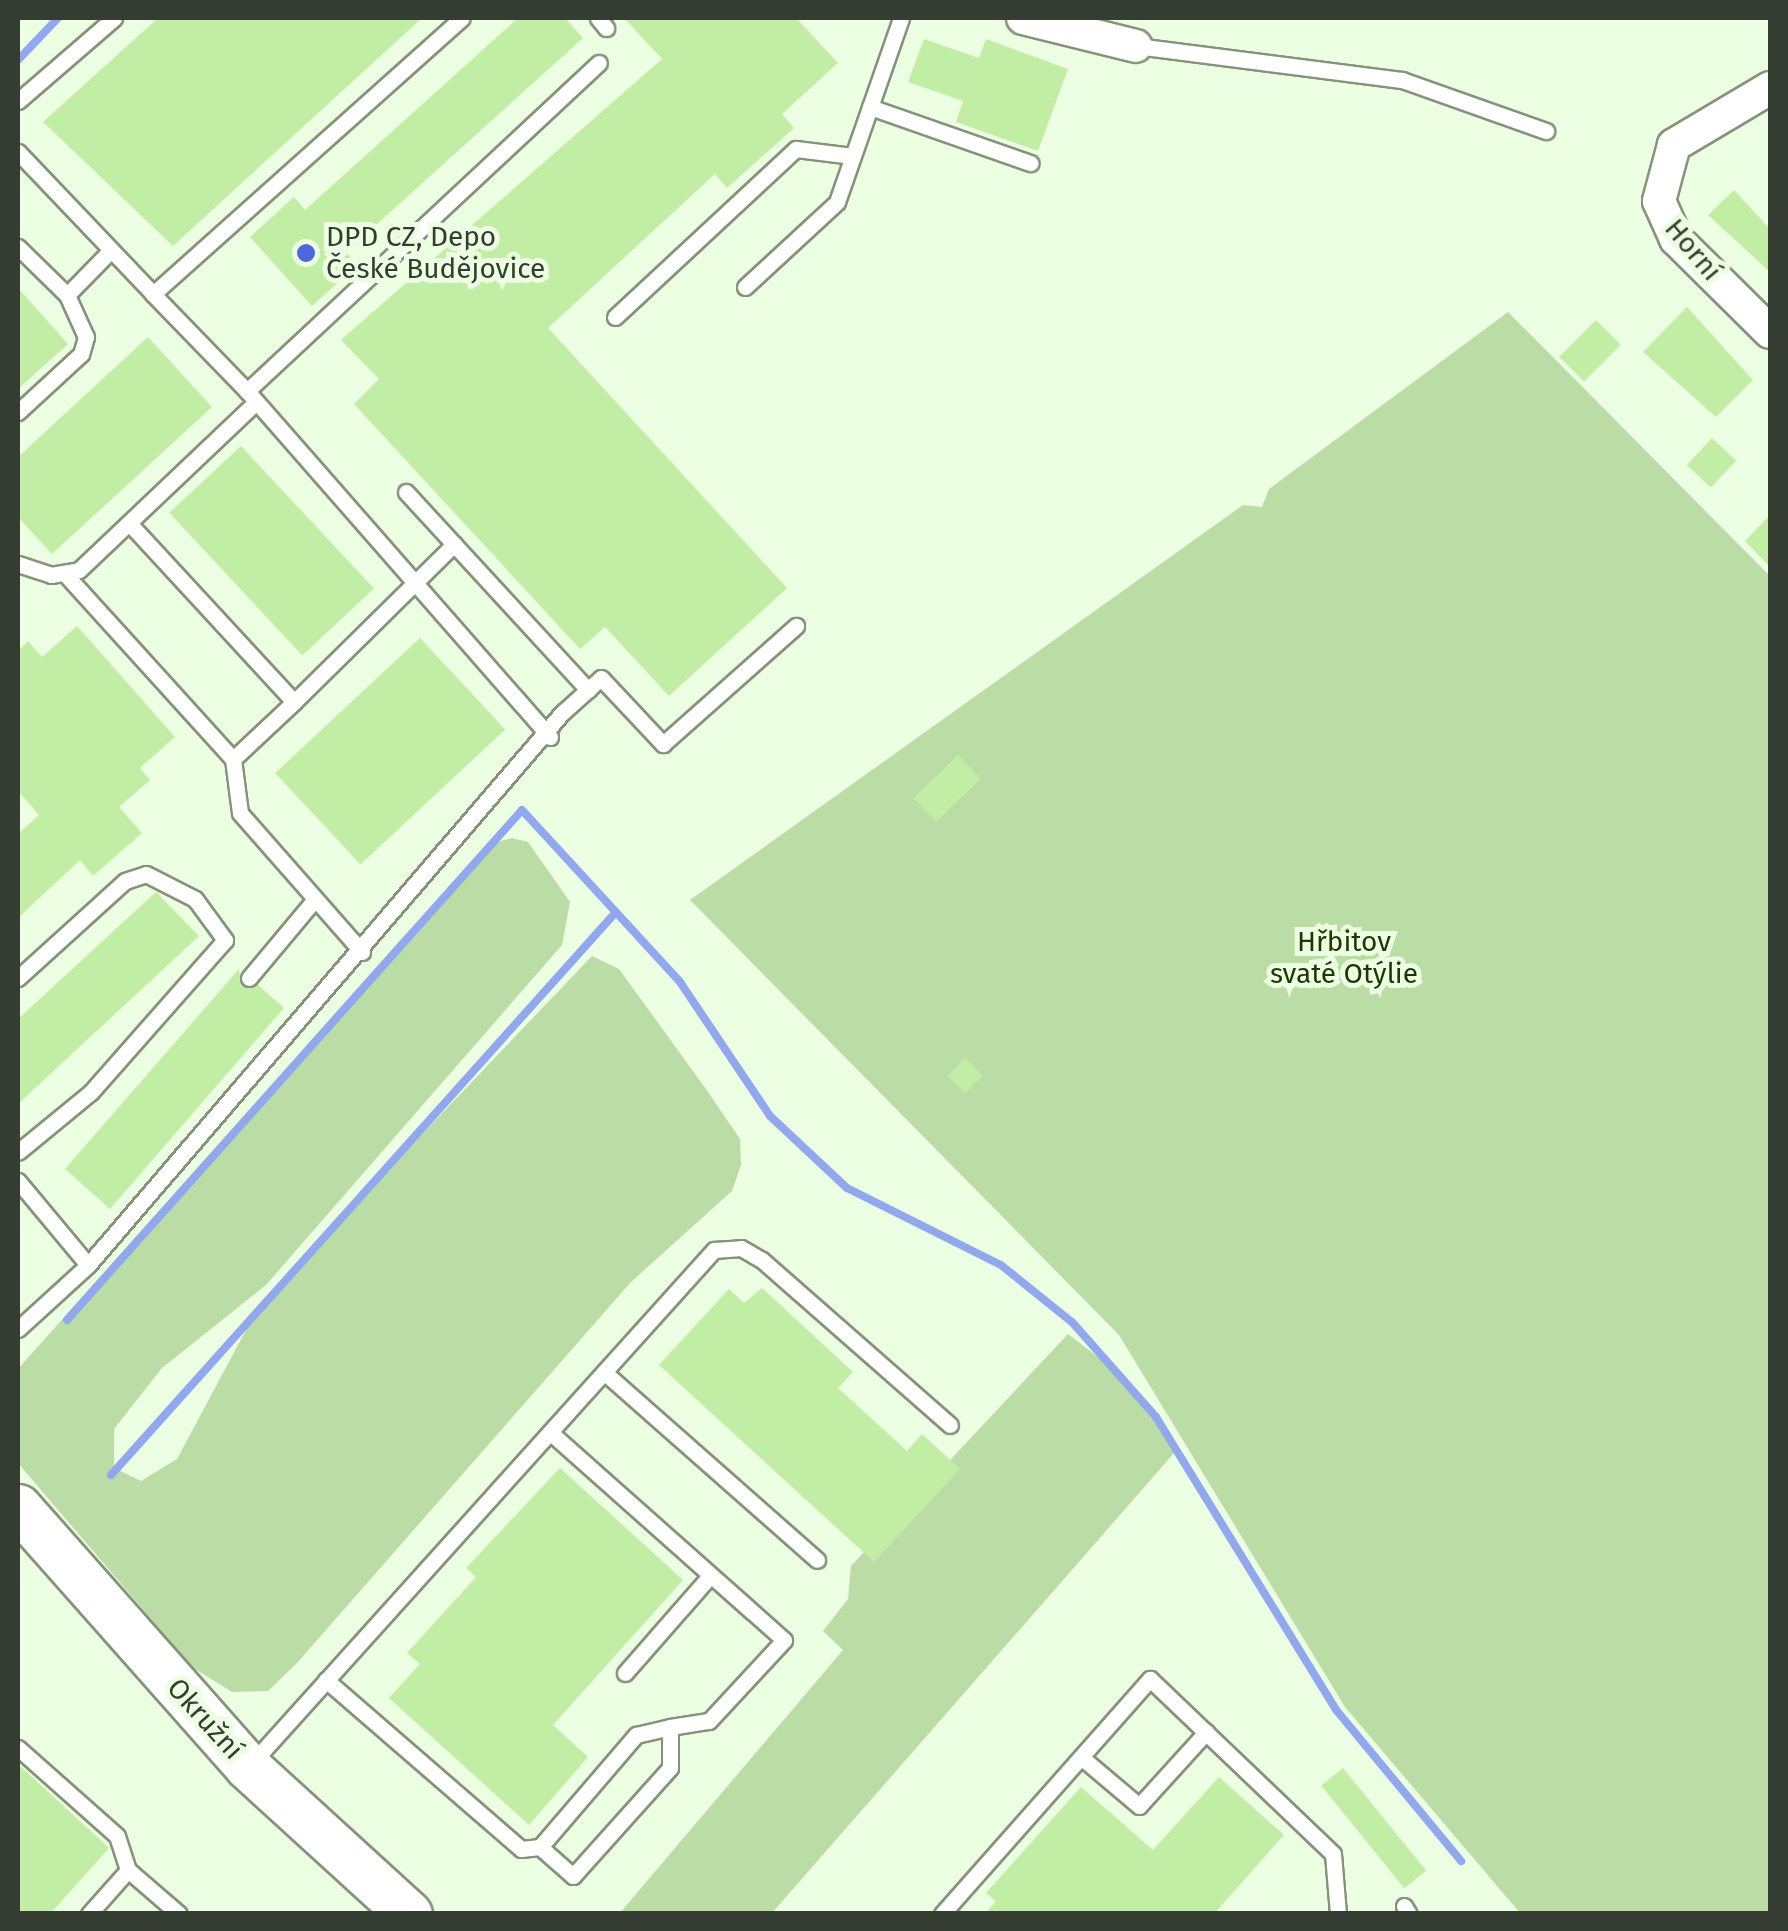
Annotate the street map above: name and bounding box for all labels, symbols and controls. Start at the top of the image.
street label: Horní [1657,212,1729,288]
place label: DPD CZ, Depo České Budějovice [326,220,545,286]
marker: DPD CZ, Depo České Budějovice [295,242,317,264]
park label: Hřbitov svaté Otýlie [1270,925,1418,991]
street label: Okružní [160,1672,250,1766]

